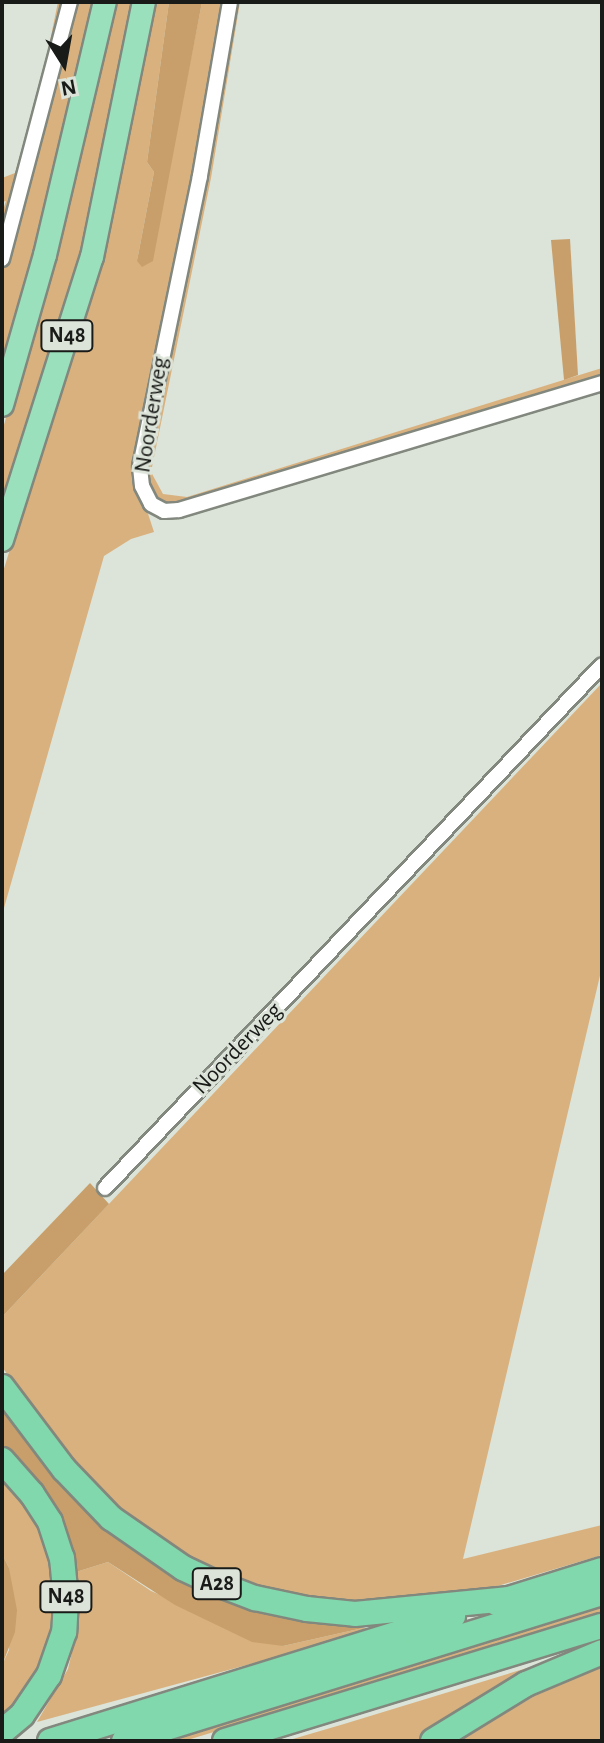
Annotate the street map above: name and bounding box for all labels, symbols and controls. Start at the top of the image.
north arrow [24,24,104,104]
text: N [59,75,78,100]
road number: N48 [39,318,95,354]
street label: Noorderweg [129,355,175,475]
street label: Noorderweg [187,997,289,1101]
road number: A28 [191,1566,243,1602]
road number: N48 [38,1579,94,1615]

